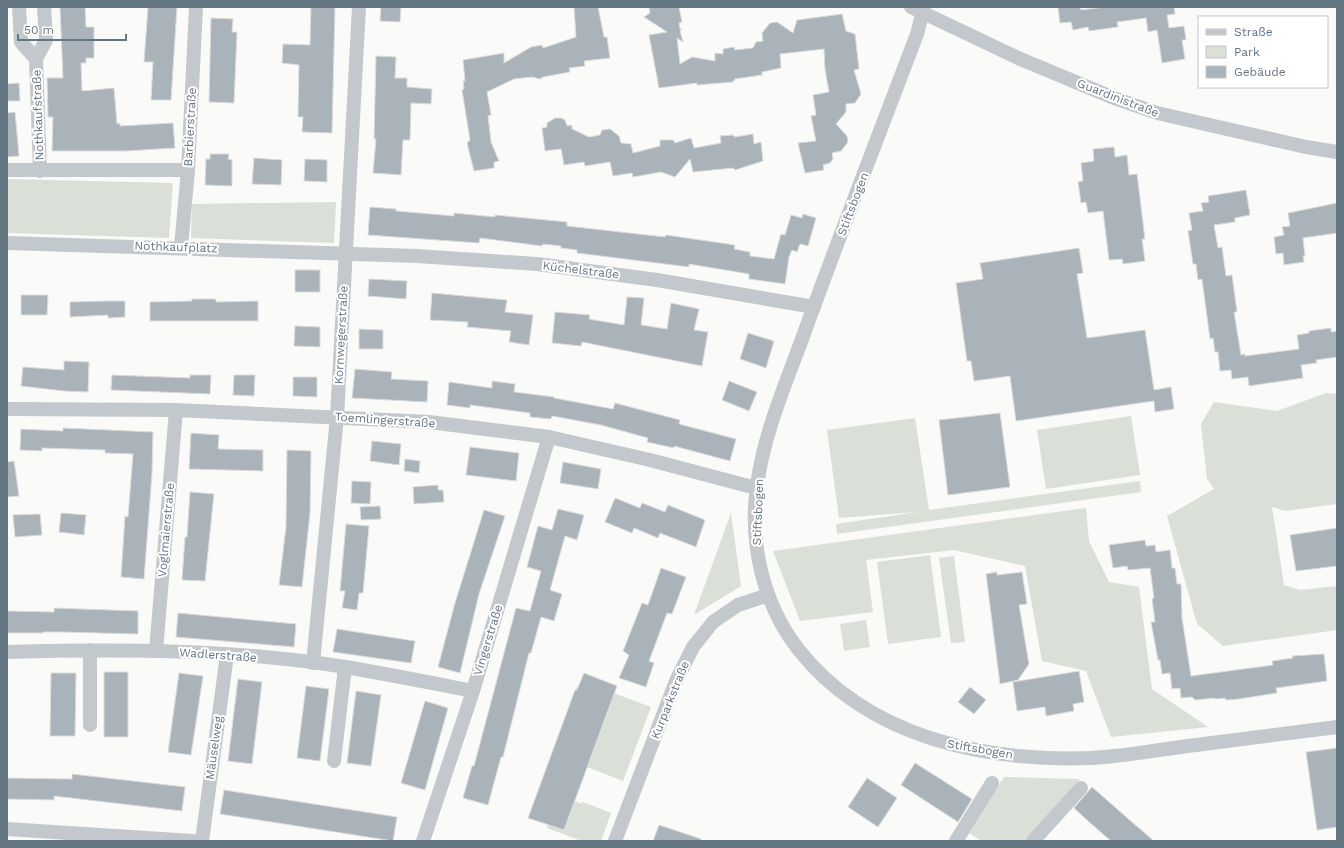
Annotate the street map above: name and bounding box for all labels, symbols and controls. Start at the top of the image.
scale bar [18,16,126,42]
legend [1198,16,1328,88]
text: 50 m [24,23,54,37]
text: Straße [1234,25,1273,39]
text: Park [1234,45,1260,59]
text: Gebäude [1234,65,1286,79]
street label: Nothkaufstraße [29,69,47,161]
street label: Guardinistraße [1075,76,1161,120]
street label: Barbierstraße [181,87,199,167]
street label: Stiftsbogen [834,170,872,238]
street label: Nothkaufplatz [134,239,218,255]
street label: Küchelstraße [542,258,620,282]
street label: Kornwegerstraße [331,285,351,385]
street label: Toemlingerstraße [334,409,436,431]
street label: Stiftsbogen [750,478,766,546]
street label: Voglmaierstraße [155,482,177,578]
street label: Vingerstraße [471,603,505,677]
street label: Wadlerstraße [179,645,257,665]
street label: Kurparkstraße [648,659,692,741]
street label: Mäuselweg [203,715,225,781]
street label: Stiftsbogen [946,736,1014,762]

